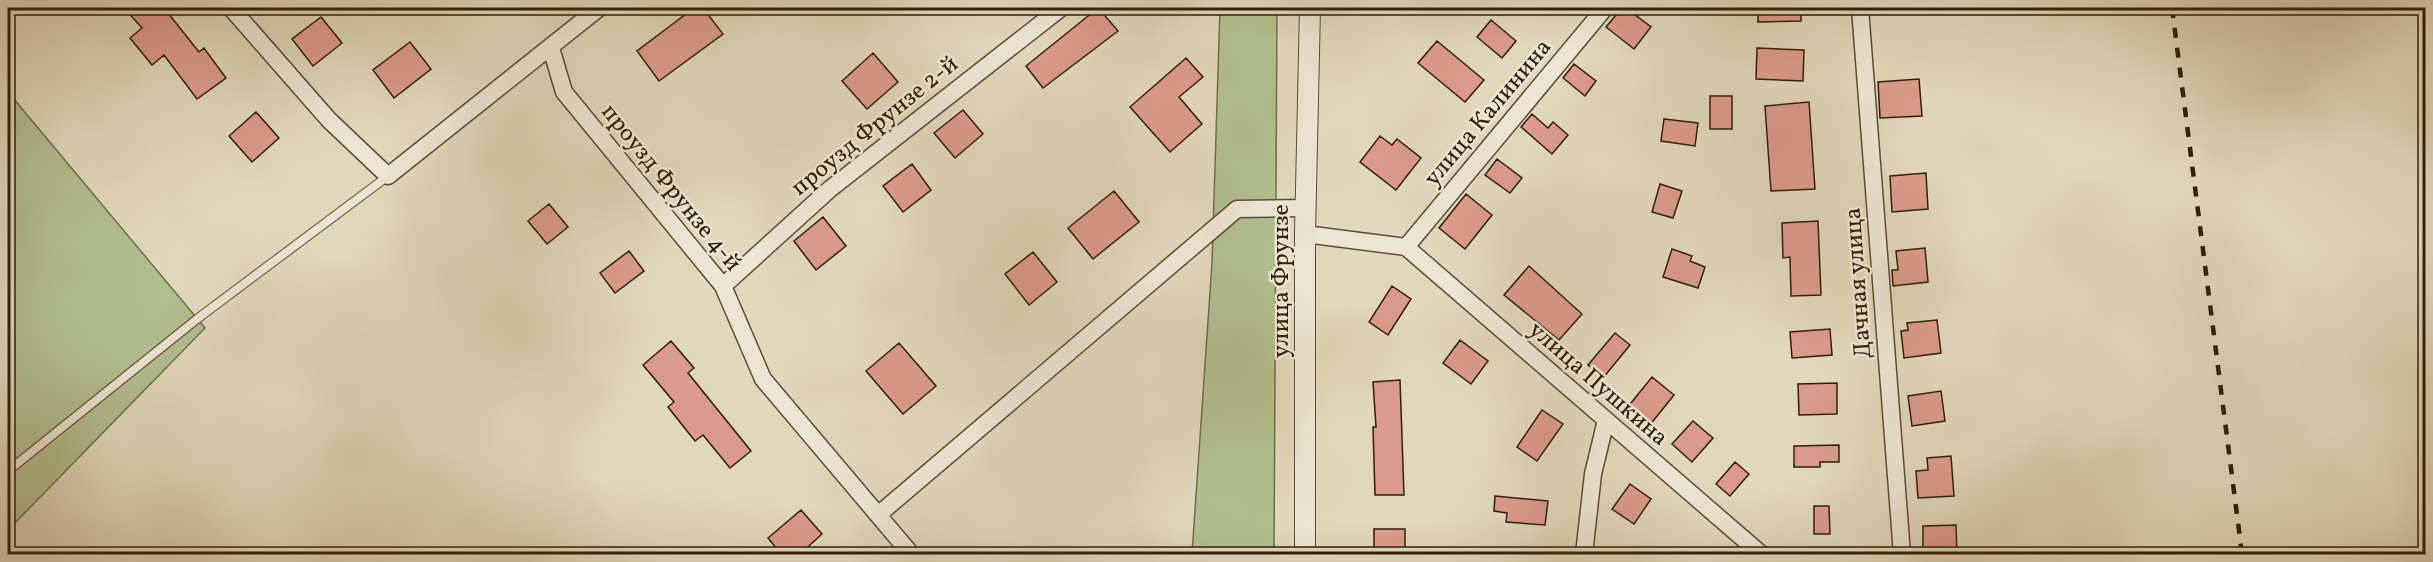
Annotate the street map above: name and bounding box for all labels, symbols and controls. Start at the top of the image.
street label: улица Калинина [1417,32,1560,194]
street label: проузд Фрунзе 2-й [784,48,966,205]
street label: проузд Фрунзе 4-й [592,97,749,279]
street label: улица Фрунзе [1265,204,1299,358]
street label: Дачная улица [1837,206,1881,359]
street label: улица Пушкина [1520,314,1675,455]

